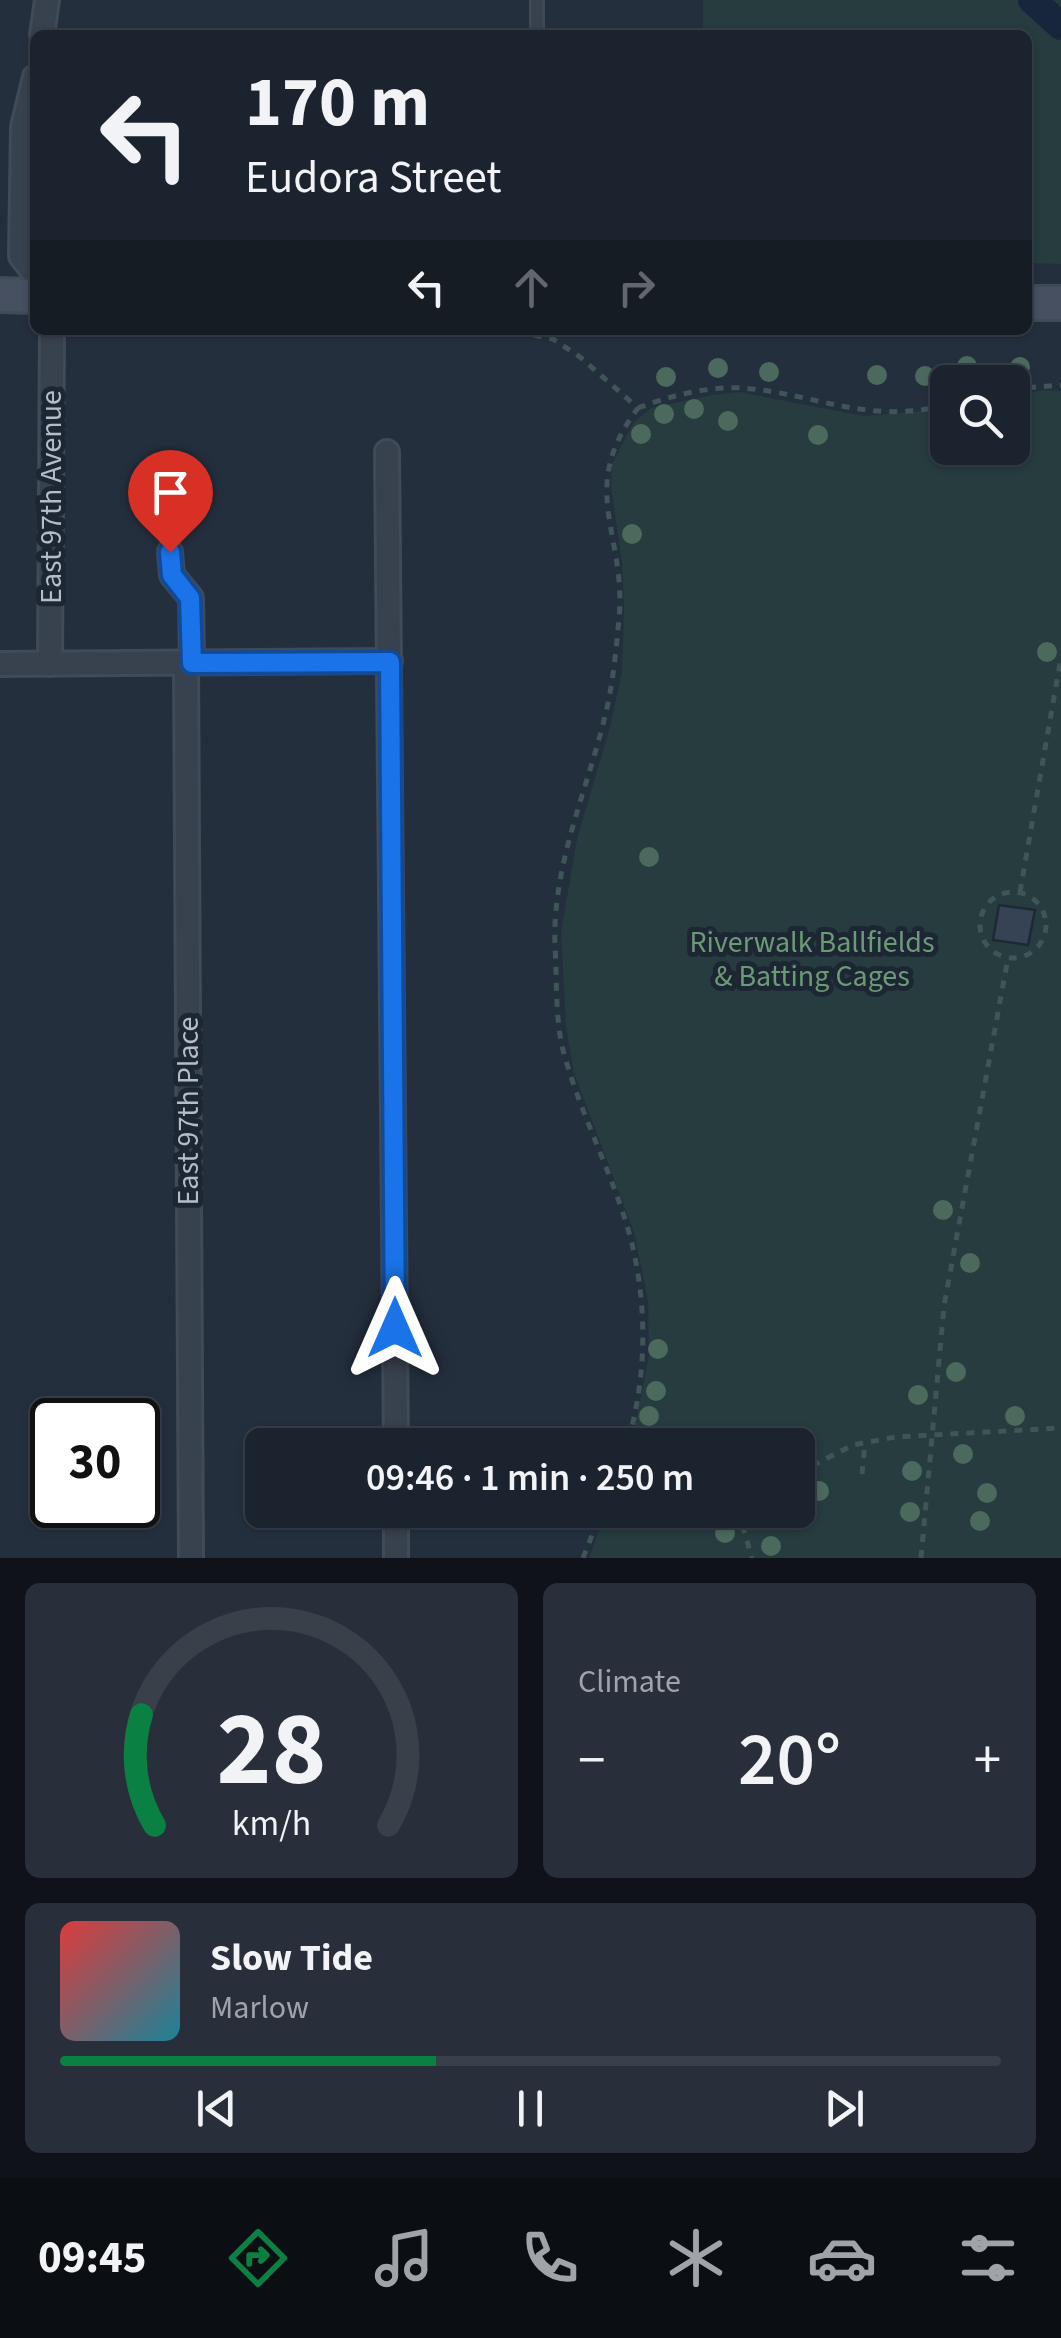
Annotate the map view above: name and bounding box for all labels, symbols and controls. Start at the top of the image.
text: 170 m [245,53,430,153]
icon: left [80,70,210,200]
text: Eudora Street [245,146,502,210]
icon: left [399,260,454,315]
icon: ahead [504,260,559,315]
icon: right [609,260,664,315]
map controls [930,365,1030,465]
button: search [930,365,1030,465]
street label: East 97th Avenue [30,390,73,604]
pin [128,450,213,553]
icon: arrive [143,465,198,520]
park label: Riverwalk Ballfields & Batting Cages [689,921,935,998]
street label: East 97th Place [167,1017,210,1206]
position arrow [343,1276,447,1380]
speed limit sign: 30 [30,1398,160,1528]
text: 09:46 · 1 min · 250 m [366,1451,694,1505]
text: Climate [578,1659,681,1705]
text: 28 [217,1677,326,1825]
text: 20° [738,1707,841,1814]
text: − [578,1722,605,1800]
text: + [974,1722,1001,1800]
text: km/h [232,1798,311,1849]
text: Slow Tide [210,1931,373,1985]
text: Marlow [210,1985,309,2031]
icon: previous [189,2081,244,2136]
icon: pause [503,2081,558,2136]
icon: next [817,2081,872,2136]
icon: directions [223,2223,293,2293]
icon: music [369,2223,439,2293]
icon: phone [515,2223,585,2293]
icon: climate [661,2223,731,2293]
icon: car [807,2223,877,2293]
icon: filters [953,2223,1023,2293]
text: 09:45 [38,2226,147,2290]

